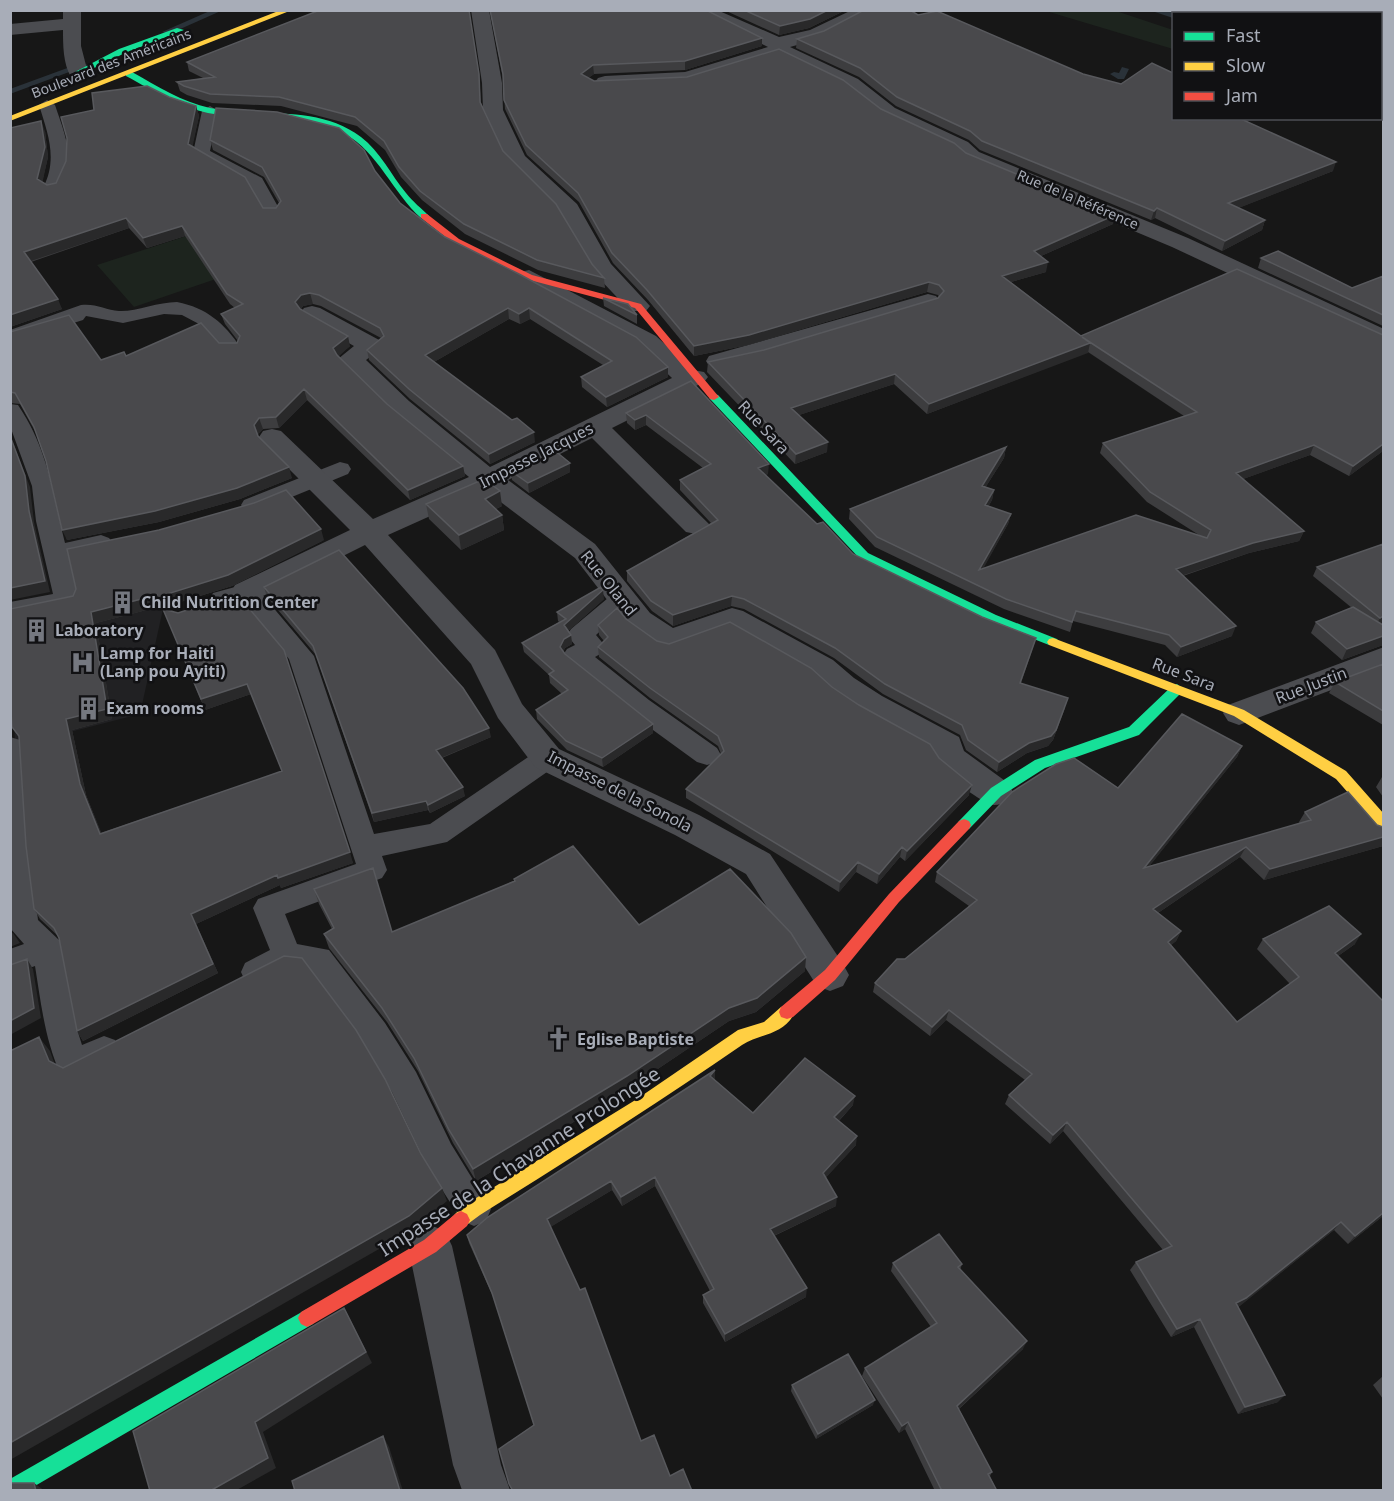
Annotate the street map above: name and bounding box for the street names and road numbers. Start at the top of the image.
street label: Boulevard des Américains [28,24,194,102]
street label: Rue de la Référence [1014,165,1142,233]
street label: Rue Sara [733,395,795,459]
street label: Impasse Jacques [475,417,597,493]
street label: Rue Oland [576,546,642,620]
street label: Rue Sara [1149,652,1219,696]
street label: Rue Justin [1272,661,1350,709]
street label: Impasse de la Sonola [544,745,696,837]
street label: Impasse de la Chavanne Prolongée [373,1060,665,1262]

